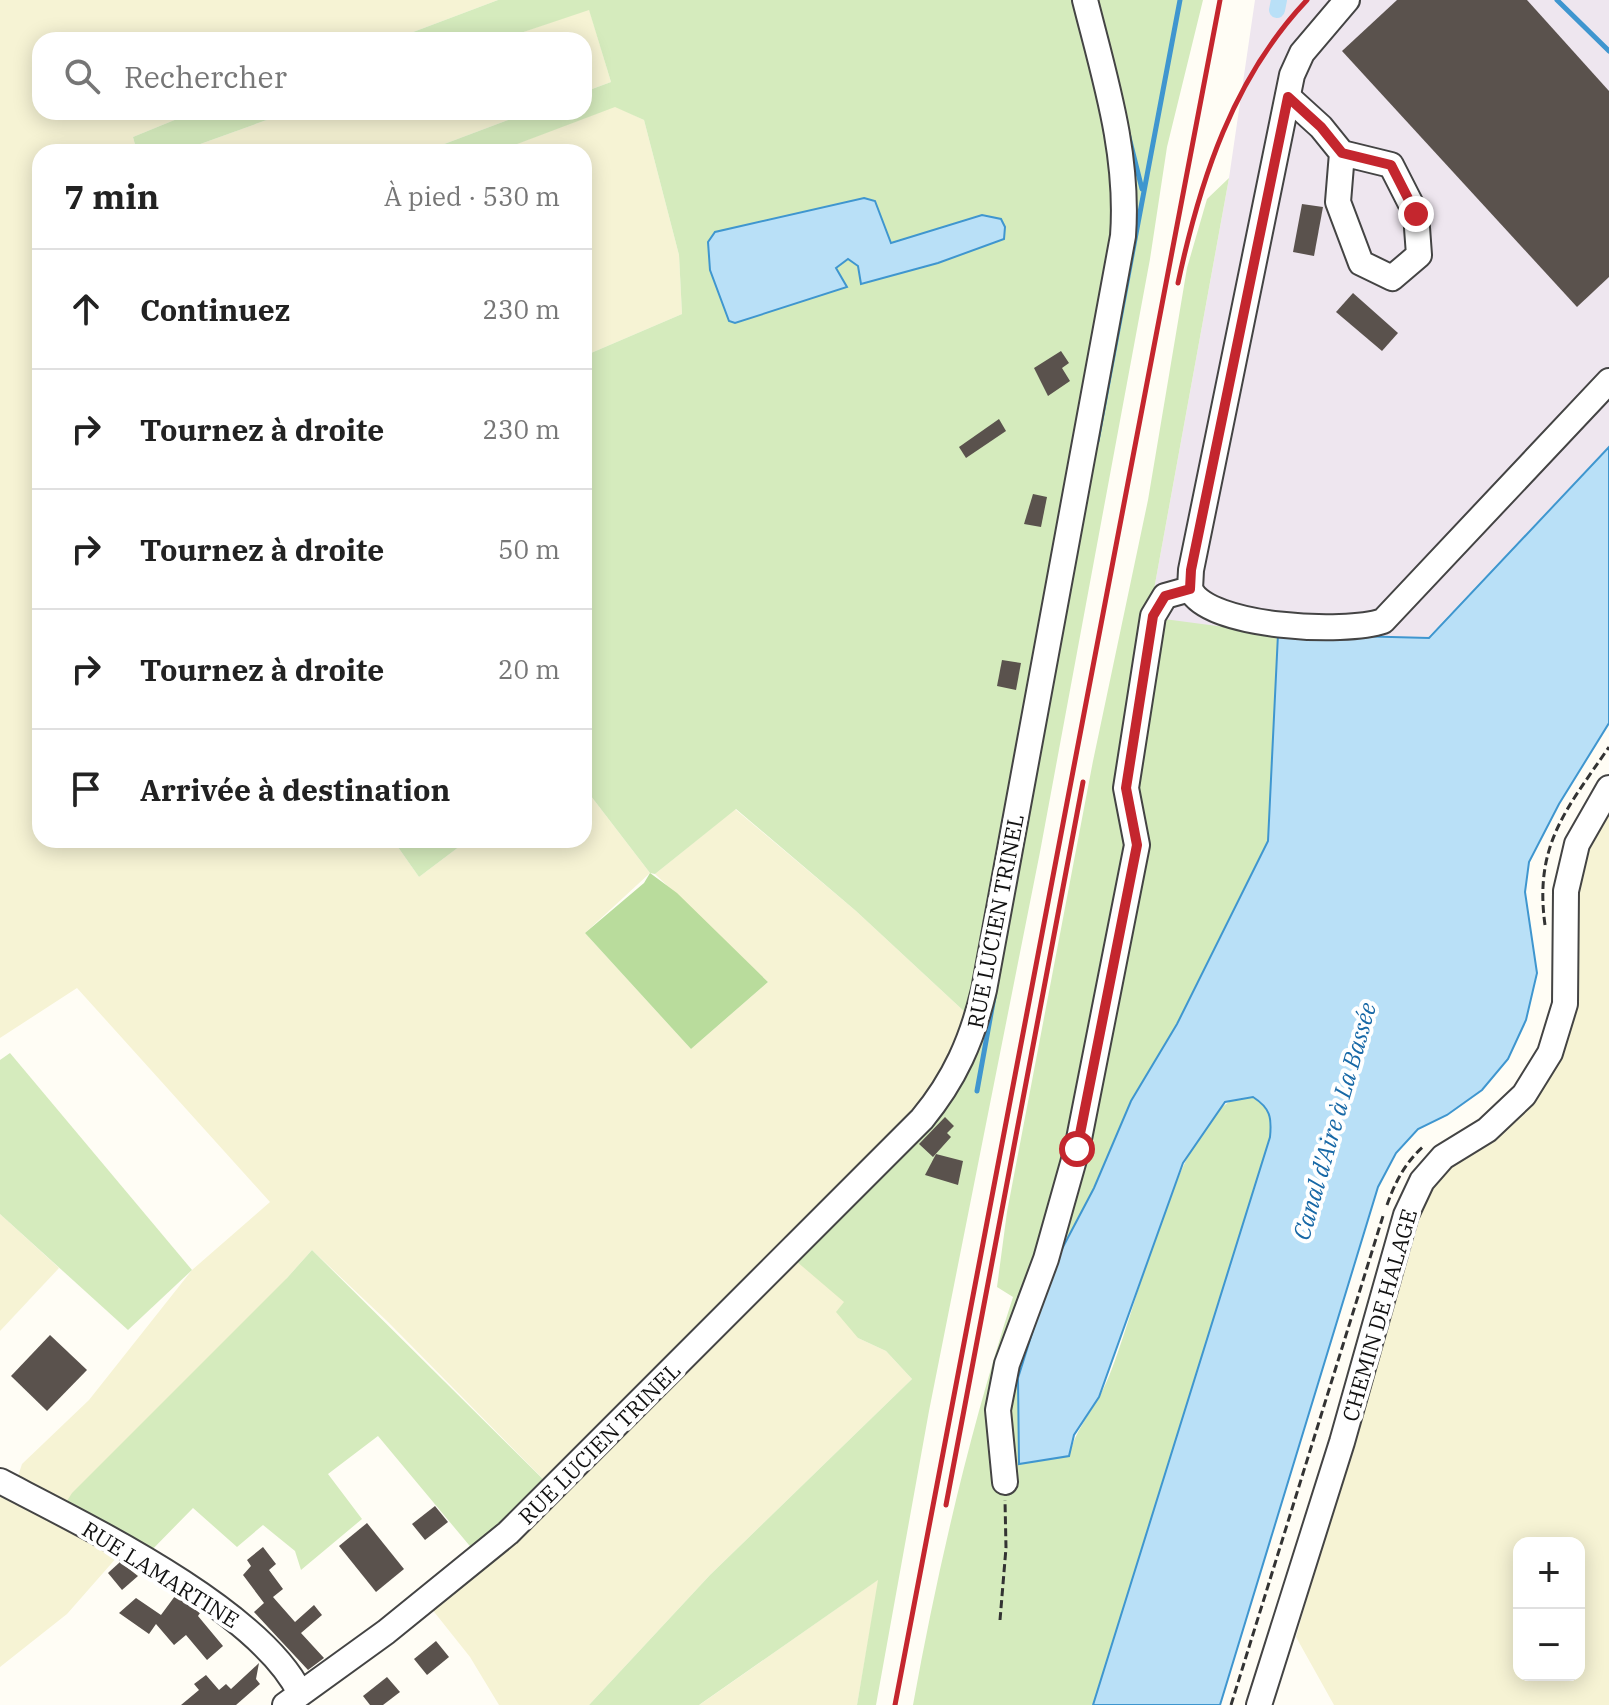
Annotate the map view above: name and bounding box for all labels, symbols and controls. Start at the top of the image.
search box [32,32,592,120]
icon: search [60,54,104,98]
text: Rechercher [124,57,287,96]
text: 7 min [64,174,159,218]
text: À pied · 530 m [384,179,560,213]
route end [1398,196,1434,232]
icon: ahead [64,287,108,331]
text: Continuez [140,290,290,329]
text: 230 m [482,292,560,326]
icon: right [64,407,108,451]
text: Tournez à droite [140,410,384,449]
text: 230 m [482,412,560,446]
icon: right [64,527,108,571]
text: Tournez à droite [140,530,384,569]
text: 50 m [498,532,560,566]
icon: right [64,647,108,691]
text: Tournez à droite [140,650,384,689]
text: 20 m [498,652,560,686]
icon: arrive [64,767,108,811]
text: Arrivée à destination [140,770,450,809]
street label: RUE LUCIEN TRINEL [960,811,1030,1031]
water label: Canal d'Aire à La Bassée [1285,998,1383,1243]
route start [1059,1131,1095,1167]
street label: CHEMIN DE HALAGE [1335,1205,1423,1425]
street label: RUE LUCIEN TRINEL [512,1356,686,1530]
street label: RUE LAMARTINE [77,1514,245,1634]
map controls [1513,1537,1585,1681]
button: + [1513,1537,1585,1609]
button: − [1513,1609,1585,1681]

